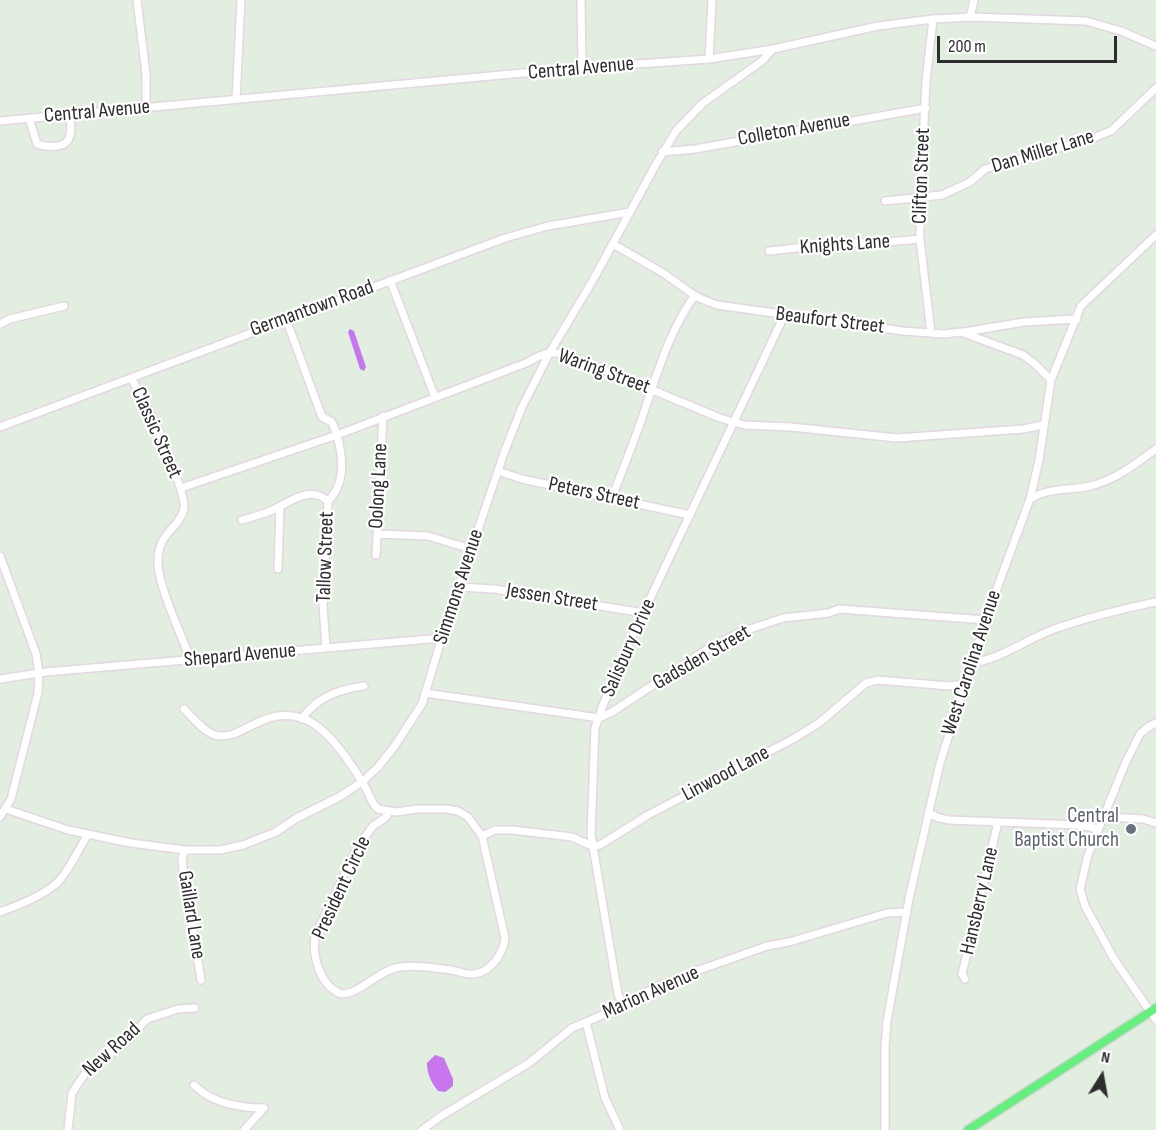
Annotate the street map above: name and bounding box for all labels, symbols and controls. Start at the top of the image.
scale bar [940,24,1120,62]
text: 200 m [948,36,986,57]
street label: Central Avenue [527,52,635,86]
street label: Central Avenue [43,95,151,129]
street label: Colleton Avenue [736,108,852,152]
street label: Dan Miller Lane [989,124,1097,180]
street label: Clifton Street [908,128,936,224]
street label: Knights Lane [799,229,891,261]
street label: Germantown Road [247,275,377,343]
street label: Beaufort Street [774,302,886,340]
street label: Waring Street [555,344,653,400]
street label: Classic Street [125,384,187,482]
street label: Oolong Lane [364,443,394,529]
street label: Peters Street [546,472,642,516]
street label: Tallow Street [312,511,340,603]
street label: Simmons Avenue [429,526,489,648]
street label: Jessen Street [504,578,600,618]
street label: West Carolina Avenue [937,587,1007,739]
street label: Salisbury Drive [596,595,662,701]
street label: Gadsden Street [649,620,755,696]
street label: Shepard Avenue [183,639,297,673]
street label: Linwood Lane [678,741,774,807]
place label: Central Baptist Church [1014,804,1119,854]
marker: Central Baptist Church [1124,822,1138,836]
street label: President Circle [307,832,377,944]
street label: Hansberry Lane [955,845,1005,957]
street label: Gaillard Lane [172,869,210,961]
street label: Marion Avenue [599,961,703,1025]
street label: New Road [78,1017,146,1083]
north arrow [1072,1046,1132,1106]
text: N [1100,1048,1112,1068]

